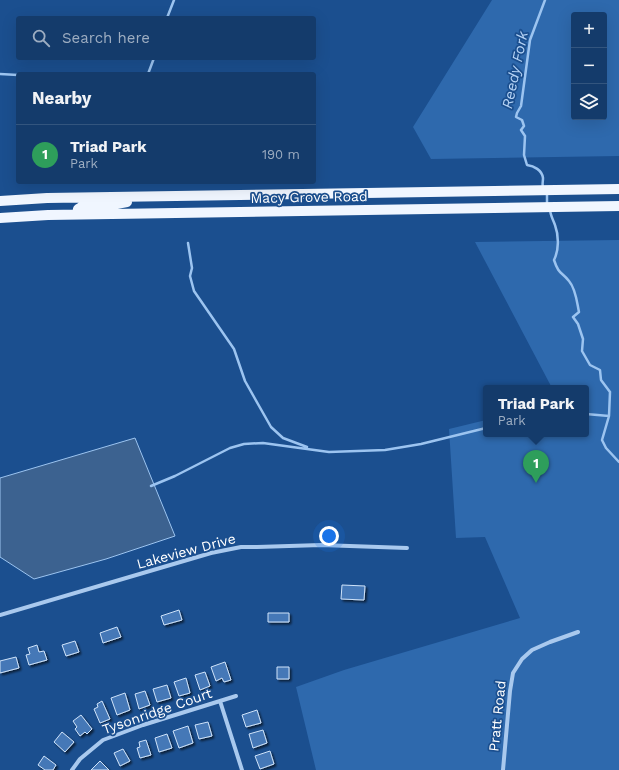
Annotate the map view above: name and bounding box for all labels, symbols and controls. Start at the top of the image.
map controls [571,12,607,120]
button: + [571,12,607,48]
search box [16,16,316,60]
icon: search [30,27,52,49]
text: Search here [62,29,150,47]
water label: Reedy Fork [498,29,532,110]
button: − [571,48,607,84]
button: layers [571,84,607,120]
text: Nearby [32,88,91,108]
text: Triad Park [70,138,146,156]
text: 1 [42,147,48,162]
text: 190 m [262,147,300,162]
text: Park [70,156,98,171]
street label: Macy Grove Road [250,188,368,206]
popup [483,385,589,437]
text: Triad Park [498,395,574,413]
text: Park [498,413,526,428]
pin: 1 [523,450,549,483]
your location [319,526,339,546]
street label: Lakeview Drive [135,530,237,572]
street label: Pratt Road [485,680,509,752]
street label: Tysonridge Court [100,685,214,737]

